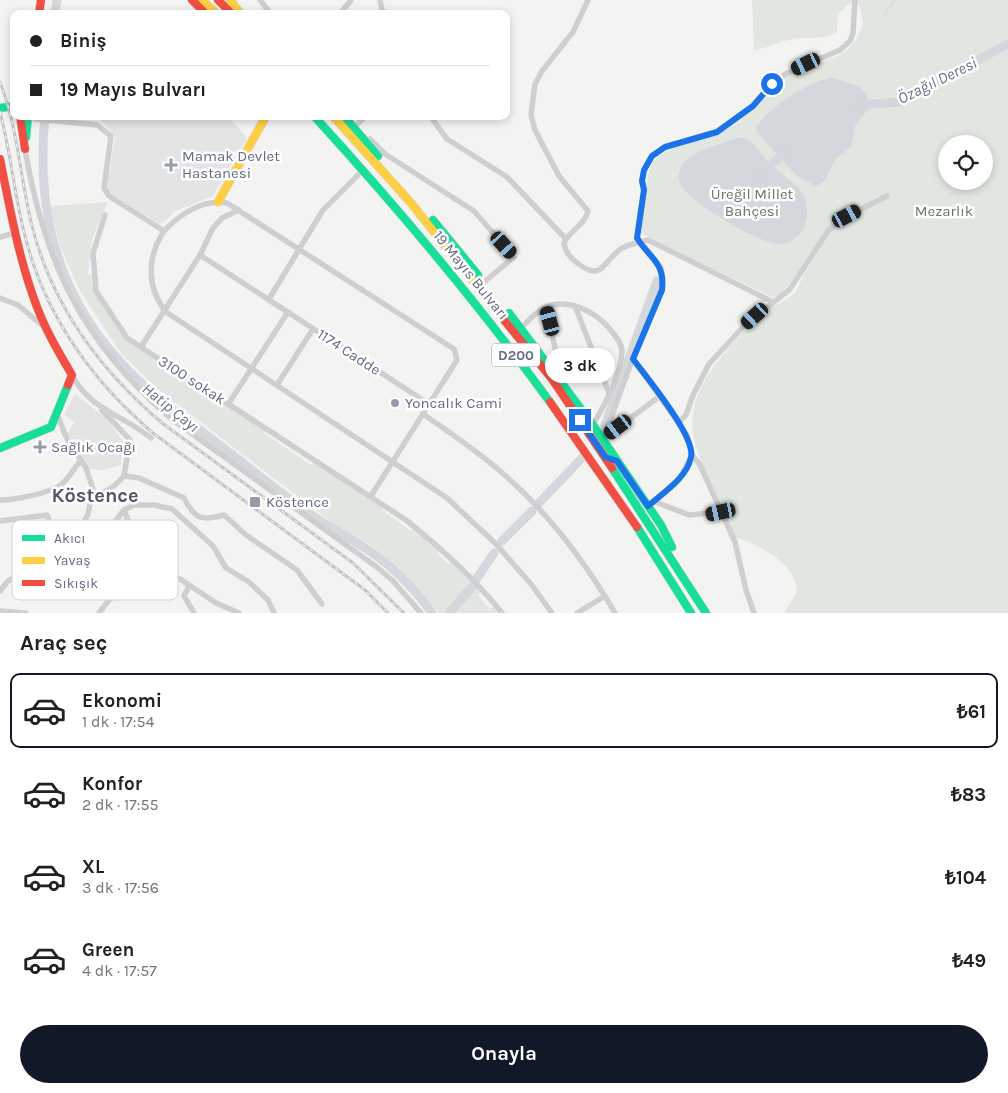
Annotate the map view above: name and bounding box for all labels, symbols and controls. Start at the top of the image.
text: Biniş [60,30,107,52]
car [789,51,822,77]
water label: Özağıl Deresi [895,53,980,108]
route start [761,73,783,95]
text: 19 Mayıs Bulvarı [60,79,206,101]
map controls [938,135,993,190]
button: locate [938,135,993,190]
place label: Mamak Devlet Hastanesi [182,147,280,182]
marker: Mamak Devlet Hastanesi [164,158,178,172]
park label: Üreğil Millet Bahçesi [711,185,794,220]
car [830,202,863,230]
park label: Mezarlık [915,202,973,220]
street label: 19 Mayıs Bulvarı [430,227,512,323]
car [488,229,519,261]
car [738,300,771,332]
car [538,305,561,337]
street label: 1174 Cadde [314,325,384,379]
road number: D200 [492,344,540,366]
callout: 3 dk [545,348,615,382]
street label: 3100 sokak [155,352,229,408]
text: 3 dk [563,356,597,375]
water label: Hatip Çayı [138,379,203,436]
place label: Yoncalık Cami [405,394,502,412]
marker: Yoncalık Cami [389,397,401,409]
route end [569,409,591,431]
car [601,412,634,442]
place label: Sağlık Ocağı [51,438,136,456]
marker: Sağlık Ocağı [33,440,47,454]
district label: Köstence [51,484,139,507]
place label: Köstence [266,493,329,511]
marker: Köstence [248,495,262,509]
car [704,502,737,522]
legend [12,520,178,600]
text: Akıcı [54,530,86,547]
text: Yavaş [54,552,91,569]
text: Sıkışık [54,575,98,592]
text: Araç seç [20,630,107,656]
icon: car [22,688,67,733]
text: Ekonomi [82,690,162,712]
text: ₺61 [957,701,986,723]
text: 1 dk · 17:54 [82,712,155,731]
icon: car [22,771,67,816]
text: Konfor [82,773,142,795]
text: ₺83 [951,784,986,806]
text: 2 dk · 17:55 [82,795,159,814]
icon: car [22,854,67,899]
text: XL [82,856,104,878]
text: ₺104 [945,867,986,889]
text: 3 dk · 17:56 [82,878,159,897]
icon: car [22,937,67,982]
text: Green [82,939,134,961]
text: ₺49 [952,950,986,972]
text: 4 dk · 17:57 [82,961,157,980]
button: Onayla [20,1025,988,1083]

